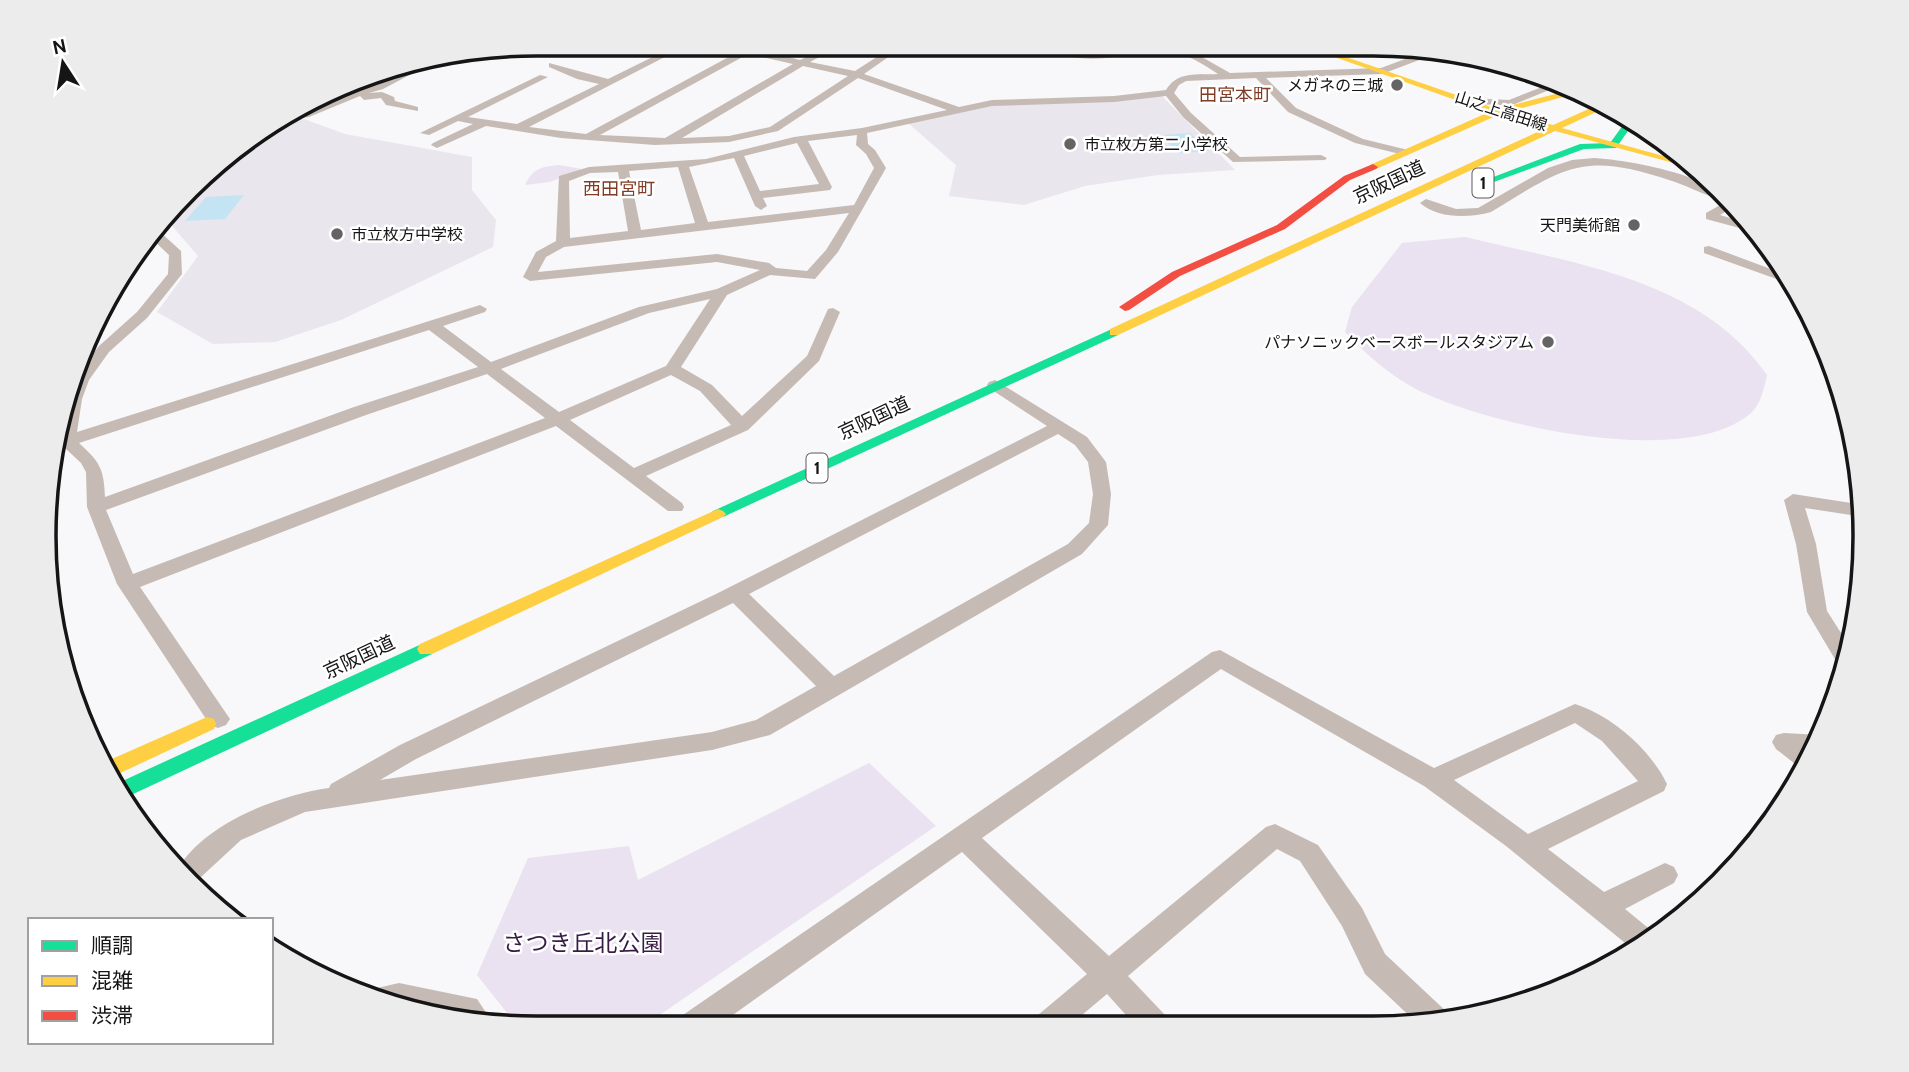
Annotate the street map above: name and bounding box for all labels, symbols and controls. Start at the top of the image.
north arrow [28,28,98,98]
text: N [51,34,69,60]
place label: メガネの三城 [1287,76,1383,95]
marker: メガネの三城 [1389,77,1405,93]
district label: 田宮本町 [1199,84,1271,106]
street label: 山之上高田線 [1452,87,1550,135]
place label: 市立枚方第二小学校 [1084,135,1228,154]
marker: 市立枚方第二小学校 [1062,136,1078,152]
street label: 京阪国道 [1350,156,1428,208]
road number: 1 [1472,168,1494,198]
district label: 西田宮町 [583,178,655,200]
place label: 天門美術館 [1540,216,1620,235]
marker: 天門美術館 [1626,217,1642,233]
place label: 市立枚方中学校 [351,225,463,244]
marker: 市立枚方中学校 [329,226,345,242]
place label: パナソニックベースボールスタジアム [1264,333,1534,352]
marker: パナソニックベースボールスタジアム [1540,334,1556,350]
street label: 京阪国道 [835,392,913,444]
road number: 1 [806,454,828,482]
street label: 京阪国道 [320,631,398,683]
legend [28,918,273,1044]
park label: さつき丘北公園 [503,929,664,957]
text: 順調 [91,933,133,958]
text: 混雑 [91,968,133,993]
text: 渋滞 [91,1003,133,1028]

